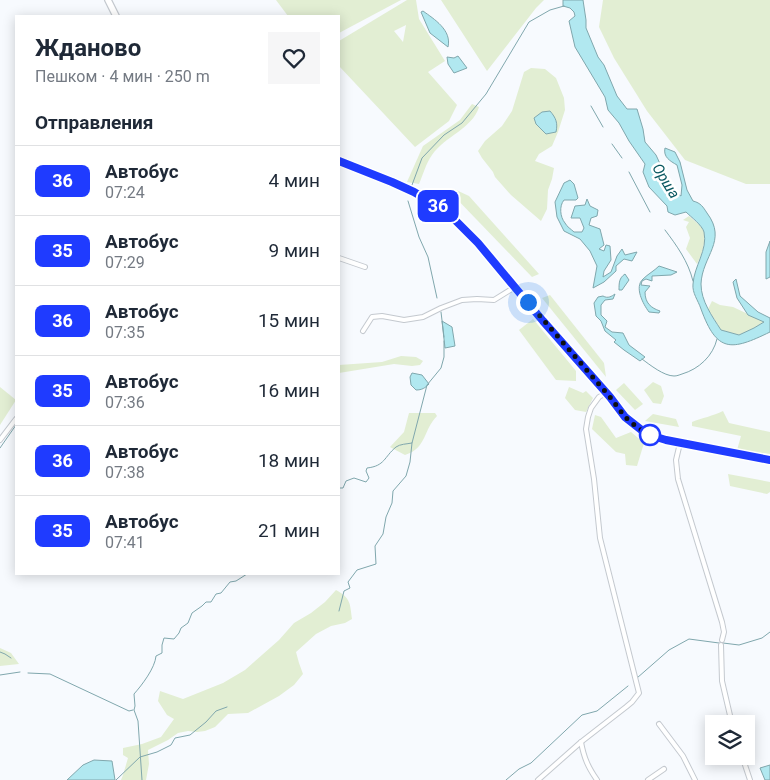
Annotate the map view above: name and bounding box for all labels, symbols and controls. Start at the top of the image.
button: heart [268,32,320,84]
text: Жданово [35,34,141,62]
text: Пешком · 4 мин · 250 m [35,67,210,86]
text: Отправления [35,111,153,134]
text: Автобус [105,160,179,183]
water label: Орша [648,160,684,202]
text: 4 мин [269,169,320,192]
text: 36 [52,170,73,191]
text: 07:24 [105,183,145,202]
line badge: 36 [416,190,460,222]
text: 36 [428,195,448,216]
text: Автобус [105,230,179,253]
text: 9 мин [269,239,320,262]
text: 35 [52,240,73,261]
text: 07:29 [105,253,145,272]
your location [516,290,541,315]
text: Автобус [105,300,179,323]
text: 15 мин [258,309,320,332]
text: 36 [52,310,73,331]
text: 07:35 [105,323,145,342]
text: Автобус [105,370,179,393]
text: 16 мин [258,379,320,402]
text: 35 [52,380,73,401]
text: 07:36 [105,393,145,412]
unlabelled marker [639,424,661,446]
text: Автобус [105,440,179,463]
text: 18 мин [258,449,320,472]
text: 36 [52,450,73,471]
text: 07:38 [105,463,145,482]
text: Автобус [105,510,179,533]
text: 21 мин [258,519,320,542]
text: 35 [52,520,73,541]
text: 07:41 [105,533,145,552]
map controls [705,715,755,765]
button: layers [705,715,755,765]

